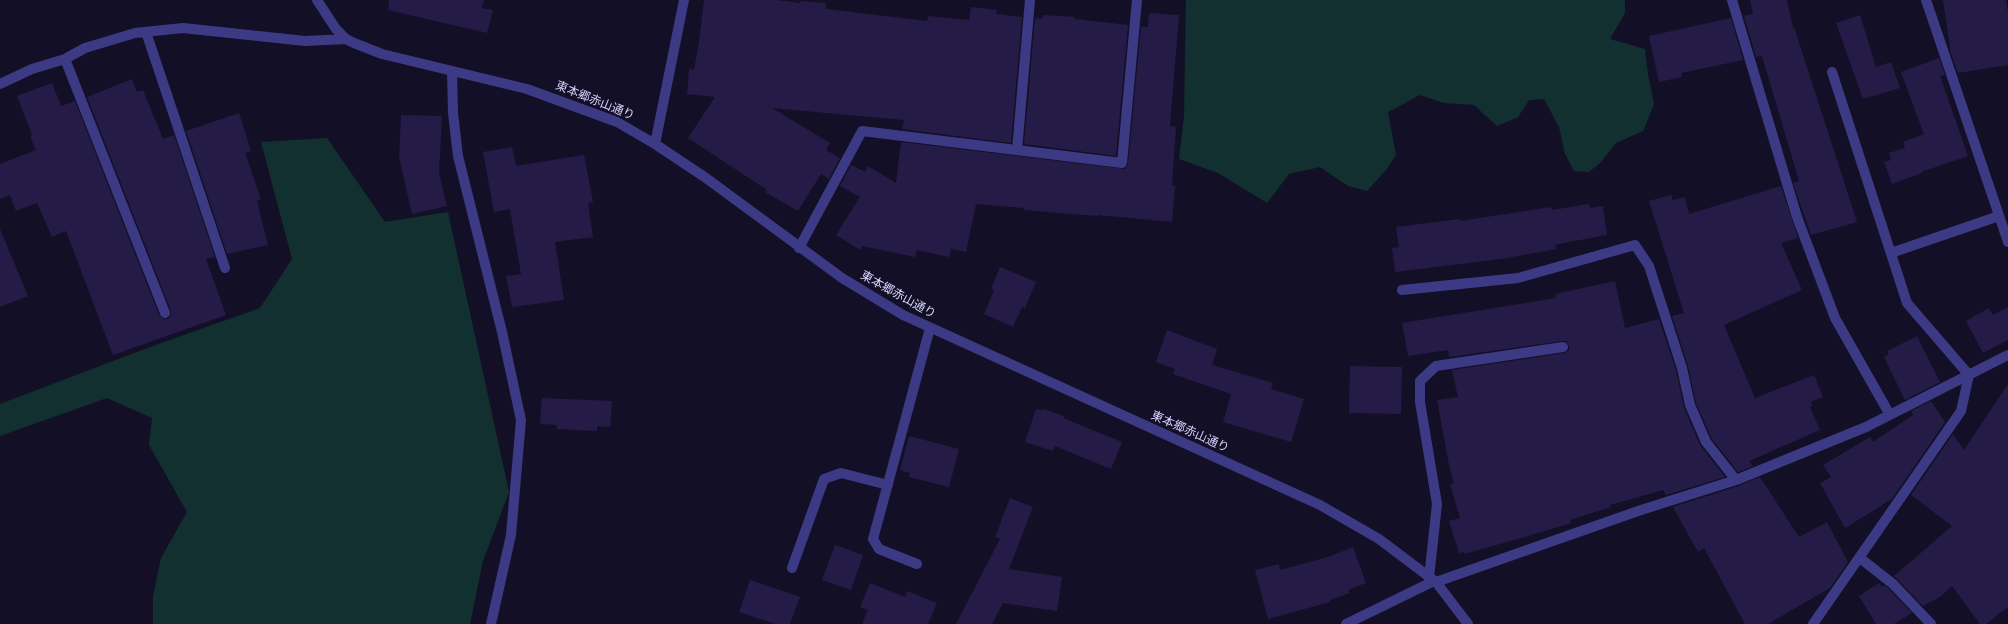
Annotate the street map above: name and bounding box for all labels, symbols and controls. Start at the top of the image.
street label: 東本郷赤山通り [553,79,637,123]
street label: 東本郷赤山通り [858,268,938,322]
street label: 東本郷赤山通り [1149,408,1231,456]

